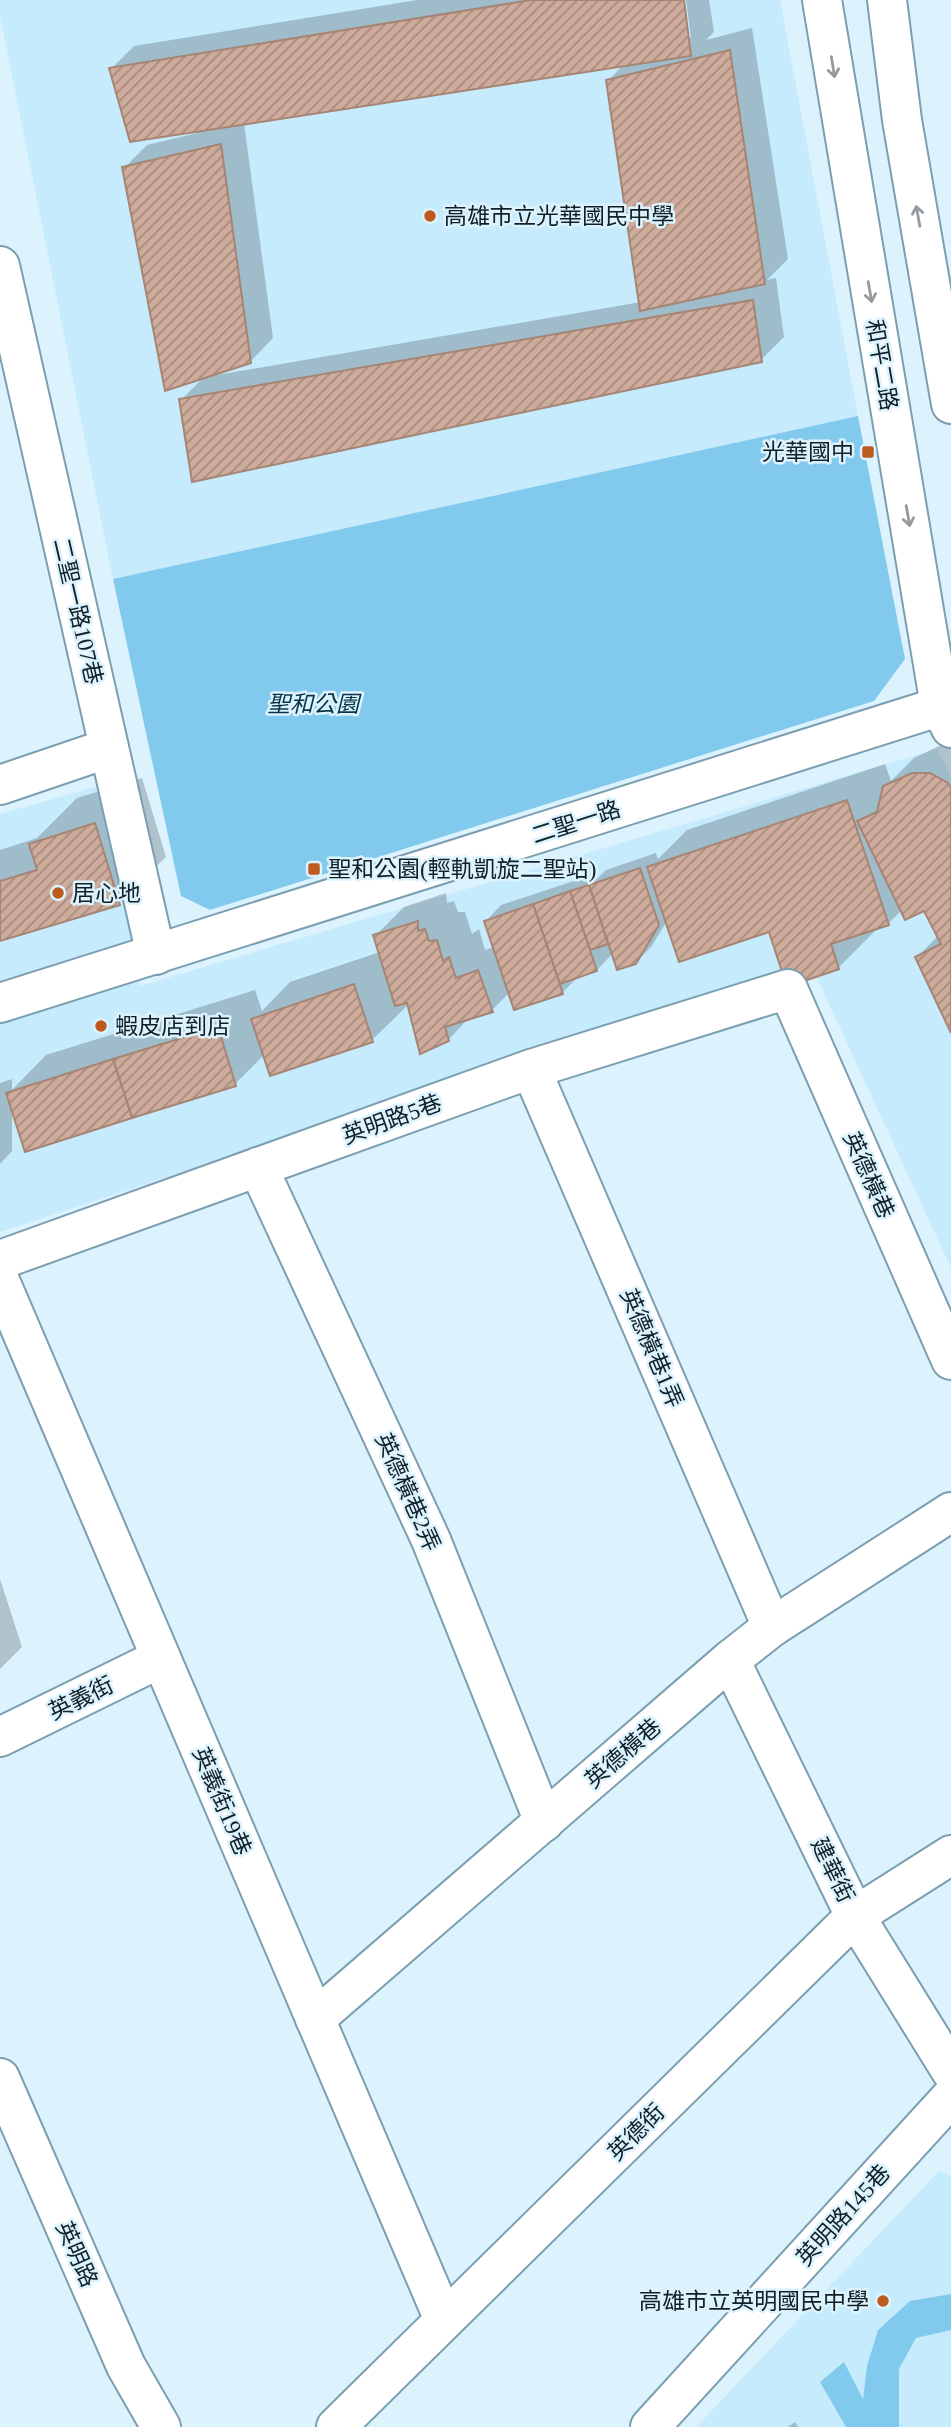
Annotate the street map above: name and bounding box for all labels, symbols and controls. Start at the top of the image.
one-way arrow [827,56,840,78]
place label: 高雄市立光華國民中學 [444,204,674,229]
one-way arrow [911,205,924,228]
marker: 高雄市立光華國民中學 [422,208,438,224]
one-way arrow [864,280,877,303]
street label: 和平二路 [861,318,902,413]
place label: 光華國中 [762,440,854,465]
marker: 光華國中 [860,444,876,460]
one-way arrow [902,504,915,527]
street label: 二聖一路107巷 [49,535,107,687]
park label: 聖和公園 [267,692,362,717]
street label: 二聖一路 [529,796,624,849]
place label: 聖和公園(輕軌凱旋二聖站) [328,857,596,882]
marker: 聖和公園(輕軌凱旋二聖站) [306,861,322,877]
place label: 居心地 [72,881,141,906]
marker: 居心地 [50,885,66,901]
place label: 蝦皮店到店 [115,1014,230,1039]
marker: 蝦皮店到店 [93,1018,109,1034]
street label: 英明路5巷 [339,1090,445,1149]
street label: 英德橫巷 [838,1128,899,1222]
street label: 英德橫巷1弄 [615,1285,688,1411]
street label: 英德橫巷2弄 [370,1429,445,1555]
street label: 英義街 [45,1672,118,1725]
street label: 英德橫巷 [580,1714,666,1793]
street label: 英義街19巷 [188,1743,256,1859]
street label: 建華街 [806,1834,859,1907]
street label: 英德街 [603,2099,670,2166]
street label: 英明路145巷 [792,2160,895,2271]
street label: 英明路 [51,2218,102,2291]
place label: 高雄市立英明國民中學 [639,2289,869,2314]
marker: 高雄市立英明國民中學 [875,2293,891,2309]

